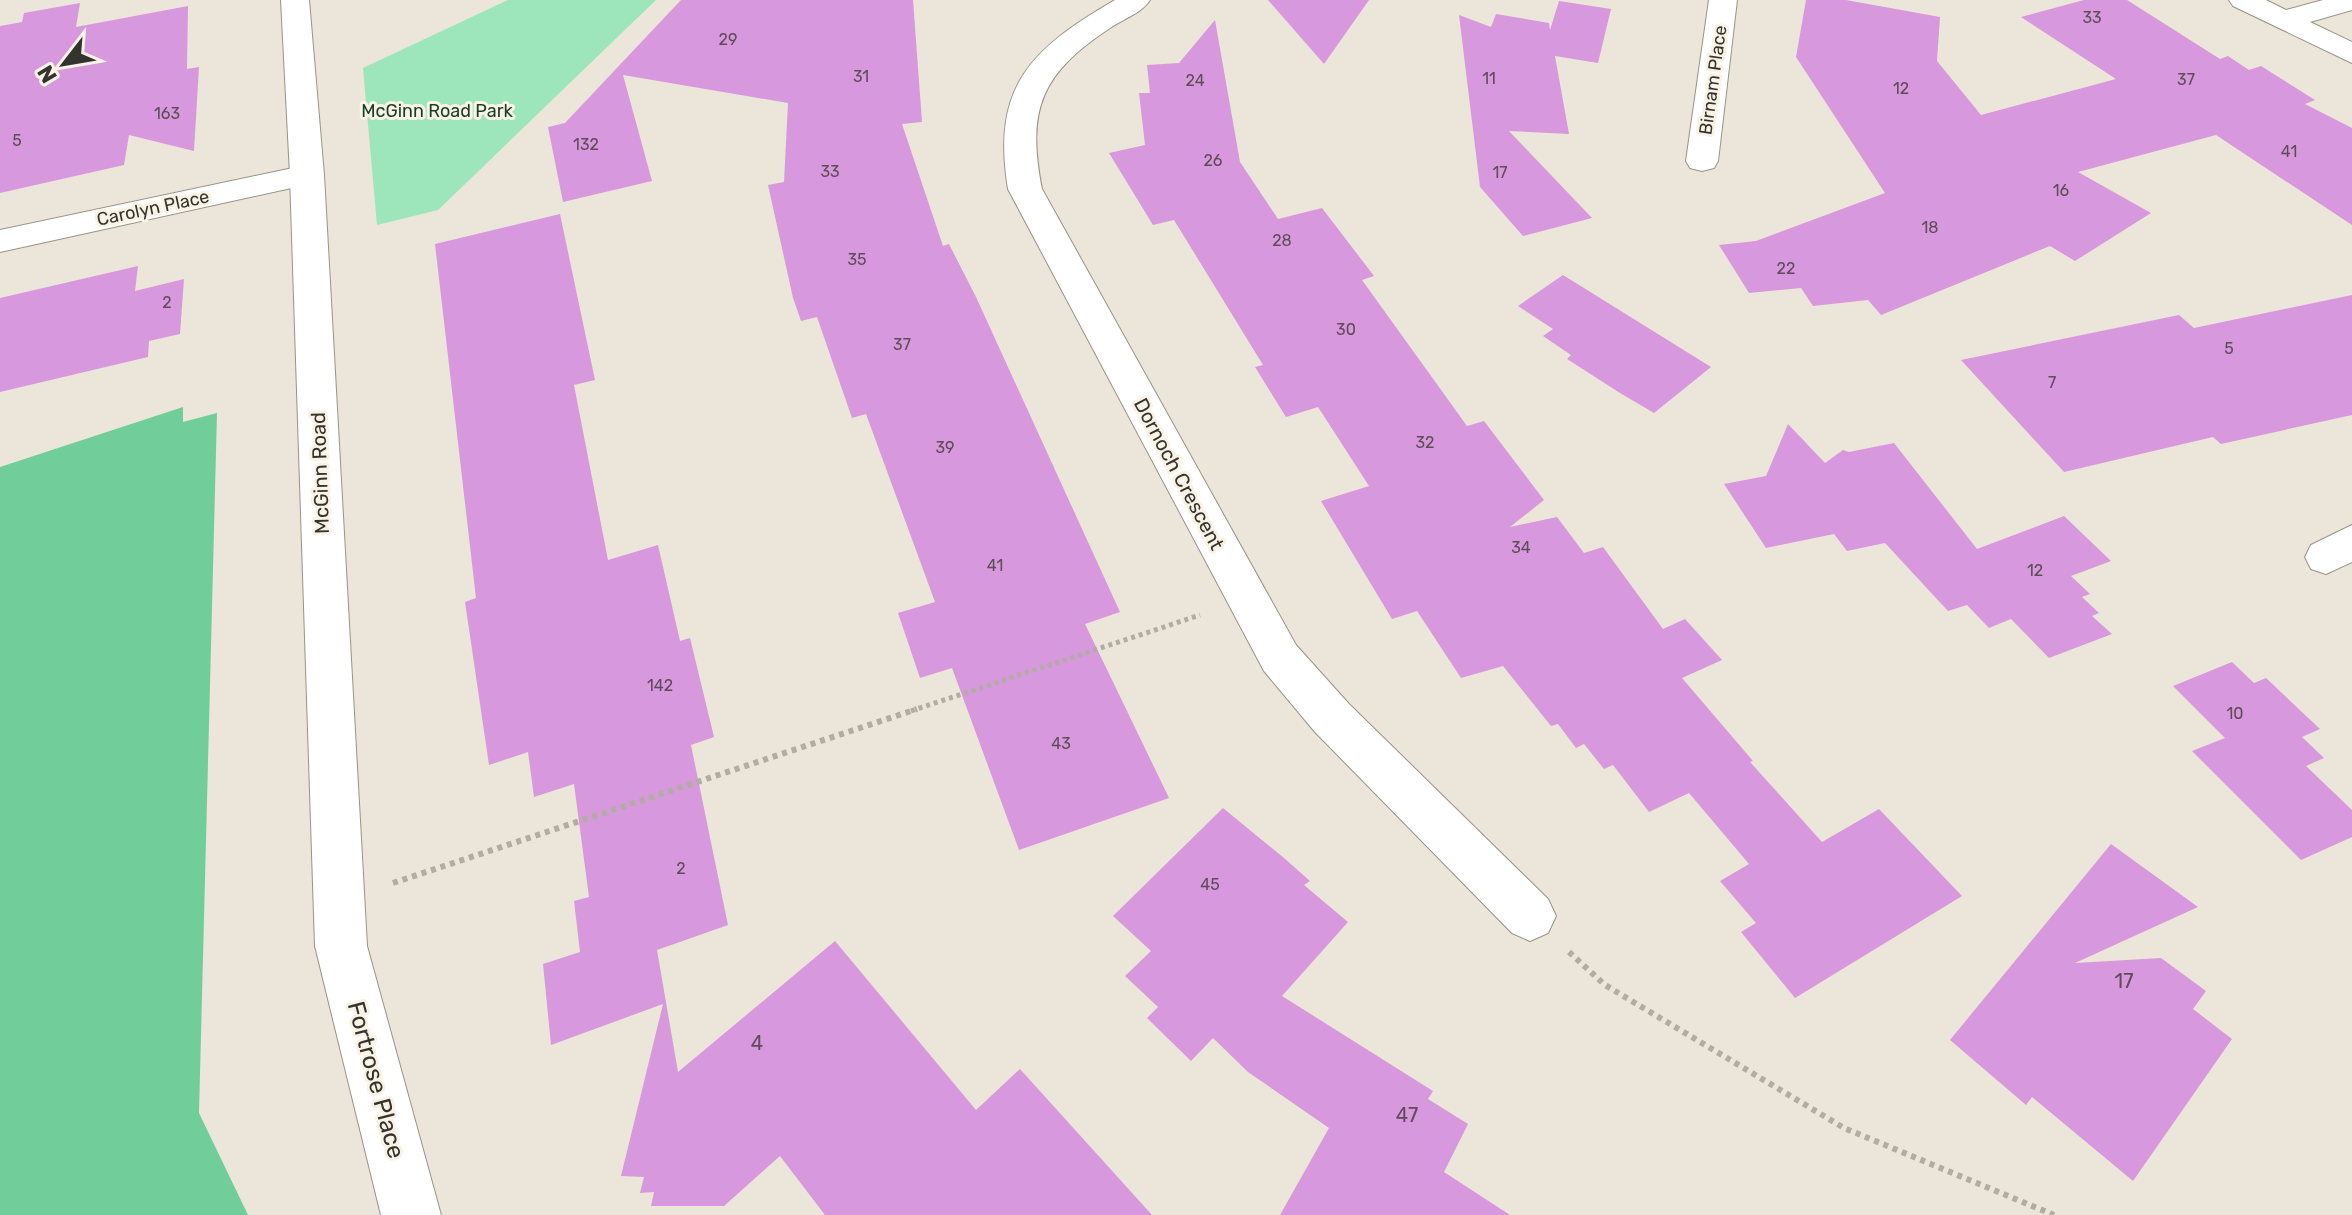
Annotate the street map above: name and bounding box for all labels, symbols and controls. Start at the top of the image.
house number: 33 [2082,8,2102,27]
north arrow [24,24,104,104]
street label: Birnam Place [1694,24,1732,136]
house number: 29 [719,30,737,49]
text: N [32,60,63,88]
house number: 31 [853,67,869,86]
house number: 11 [1482,69,1496,88]
house number: 37 [2177,70,2195,89]
house number: 24 [1185,71,1205,90]
house number: 12 [1893,79,1909,98]
park label: McGinn Road Park [361,100,513,122]
house number: 163 [154,104,180,123]
house number: 5 [12,131,22,150]
house number: 132 [573,135,599,154]
house number: 41 [2281,142,2297,161]
house number: 26 [1203,151,1223,170]
house number: 33 [820,162,840,181]
house number: 17 [1492,163,1508,182]
house number: 16 [2053,181,2070,200]
street label: Carolyn Place [95,185,211,231]
house number: 18 [1921,218,1939,237]
house number: 28 [1272,231,1292,250]
house number: 35 [847,250,867,269]
house number: 22 [1777,259,1795,278]
house number: 2 [162,293,172,312]
house number: 30 [1336,320,1356,339]
house number: 37 [893,335,911,354]
house number: 5 [2224,339,2234,358]
house number: 7 [2048,373,2056,392]
street label: Dornoch Crescent [1129,394,1229,554]
street label: McGinn Road [306,412,334,534]
house number: 32 [1415,433,1435,452]
house number: 39 [935,438,955,457]
house number: 34 [1511,538,1531,557]
house number: 41 [987,556,1003,575]
house number: 12 [2027,561,2043,580]
house number: 142 [647,676,673,695]
house number: 10 [2226,704,2244,723]
house number: 43 [1051,734,1071,753]
house number: 2 [676,859,686,878]
house number: 45 [1200,875,1220,894]
house number: 17 [2115,969,2133,993]
street label: Fortrose Place [342,998,410,1162]
house number: 4 [751,1031,763,1055]
house number: 47 [1396,1103,1418,1127]

